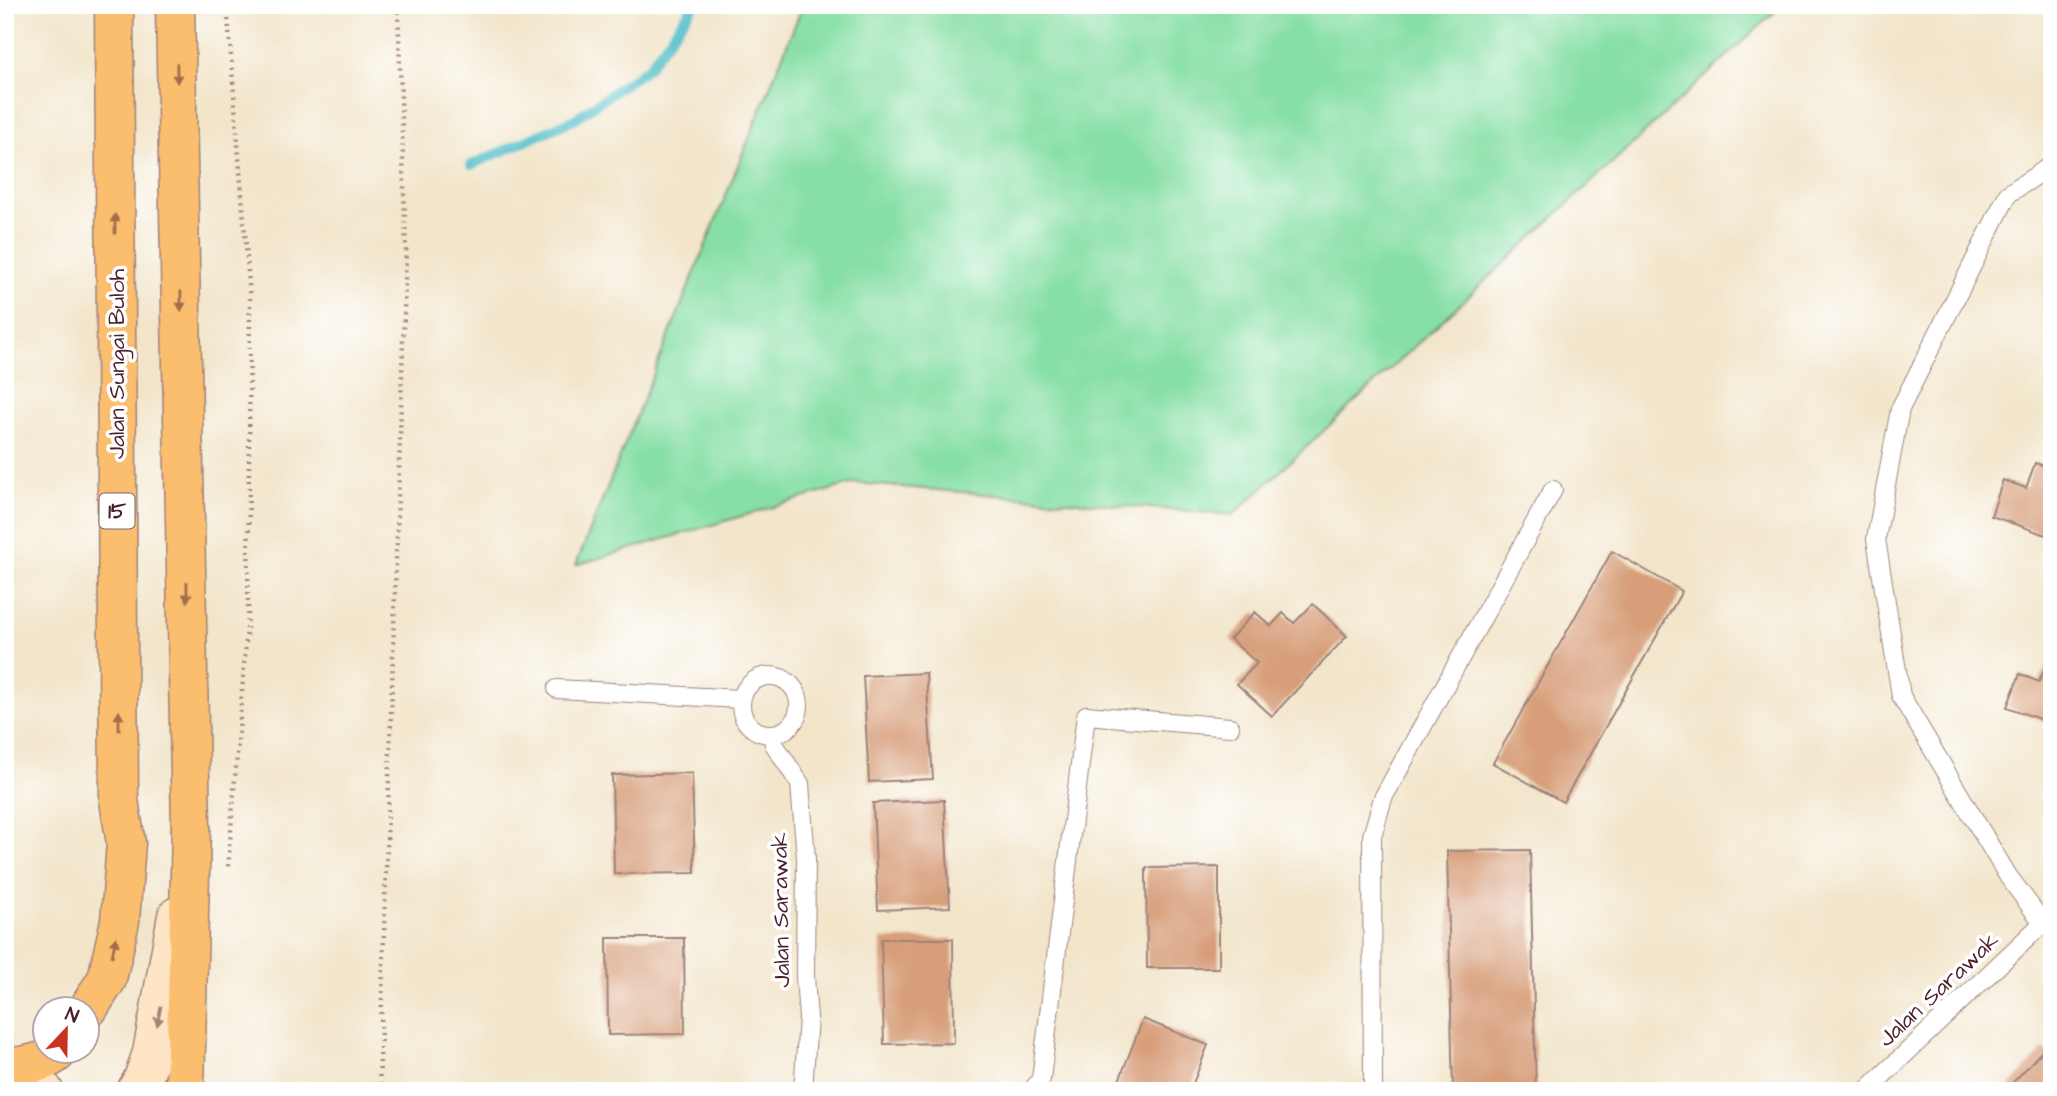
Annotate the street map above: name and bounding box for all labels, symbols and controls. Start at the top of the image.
one-way arrow [171,63,182,85]
one-way arrow [110,213,121,235]
street label: Jalan Sungai Buloh [101,268,134,459]
one-way arrow [175,290,187,312]
road number: 15 [100,494,134,528]
one-way arrow [181,581,193,603]
one-way arrow [113,710,124,732]
street label: Jalan Sarawak [764,832,798,988]
street label: Jalan Sarawak [1871,925,2006,1054]
one-way arrow [109,936,120,958]
north arrow [32,995,102,1064]
text: N [61,1001,82,1030]
one-way arrow [153,1005,164,1027]

